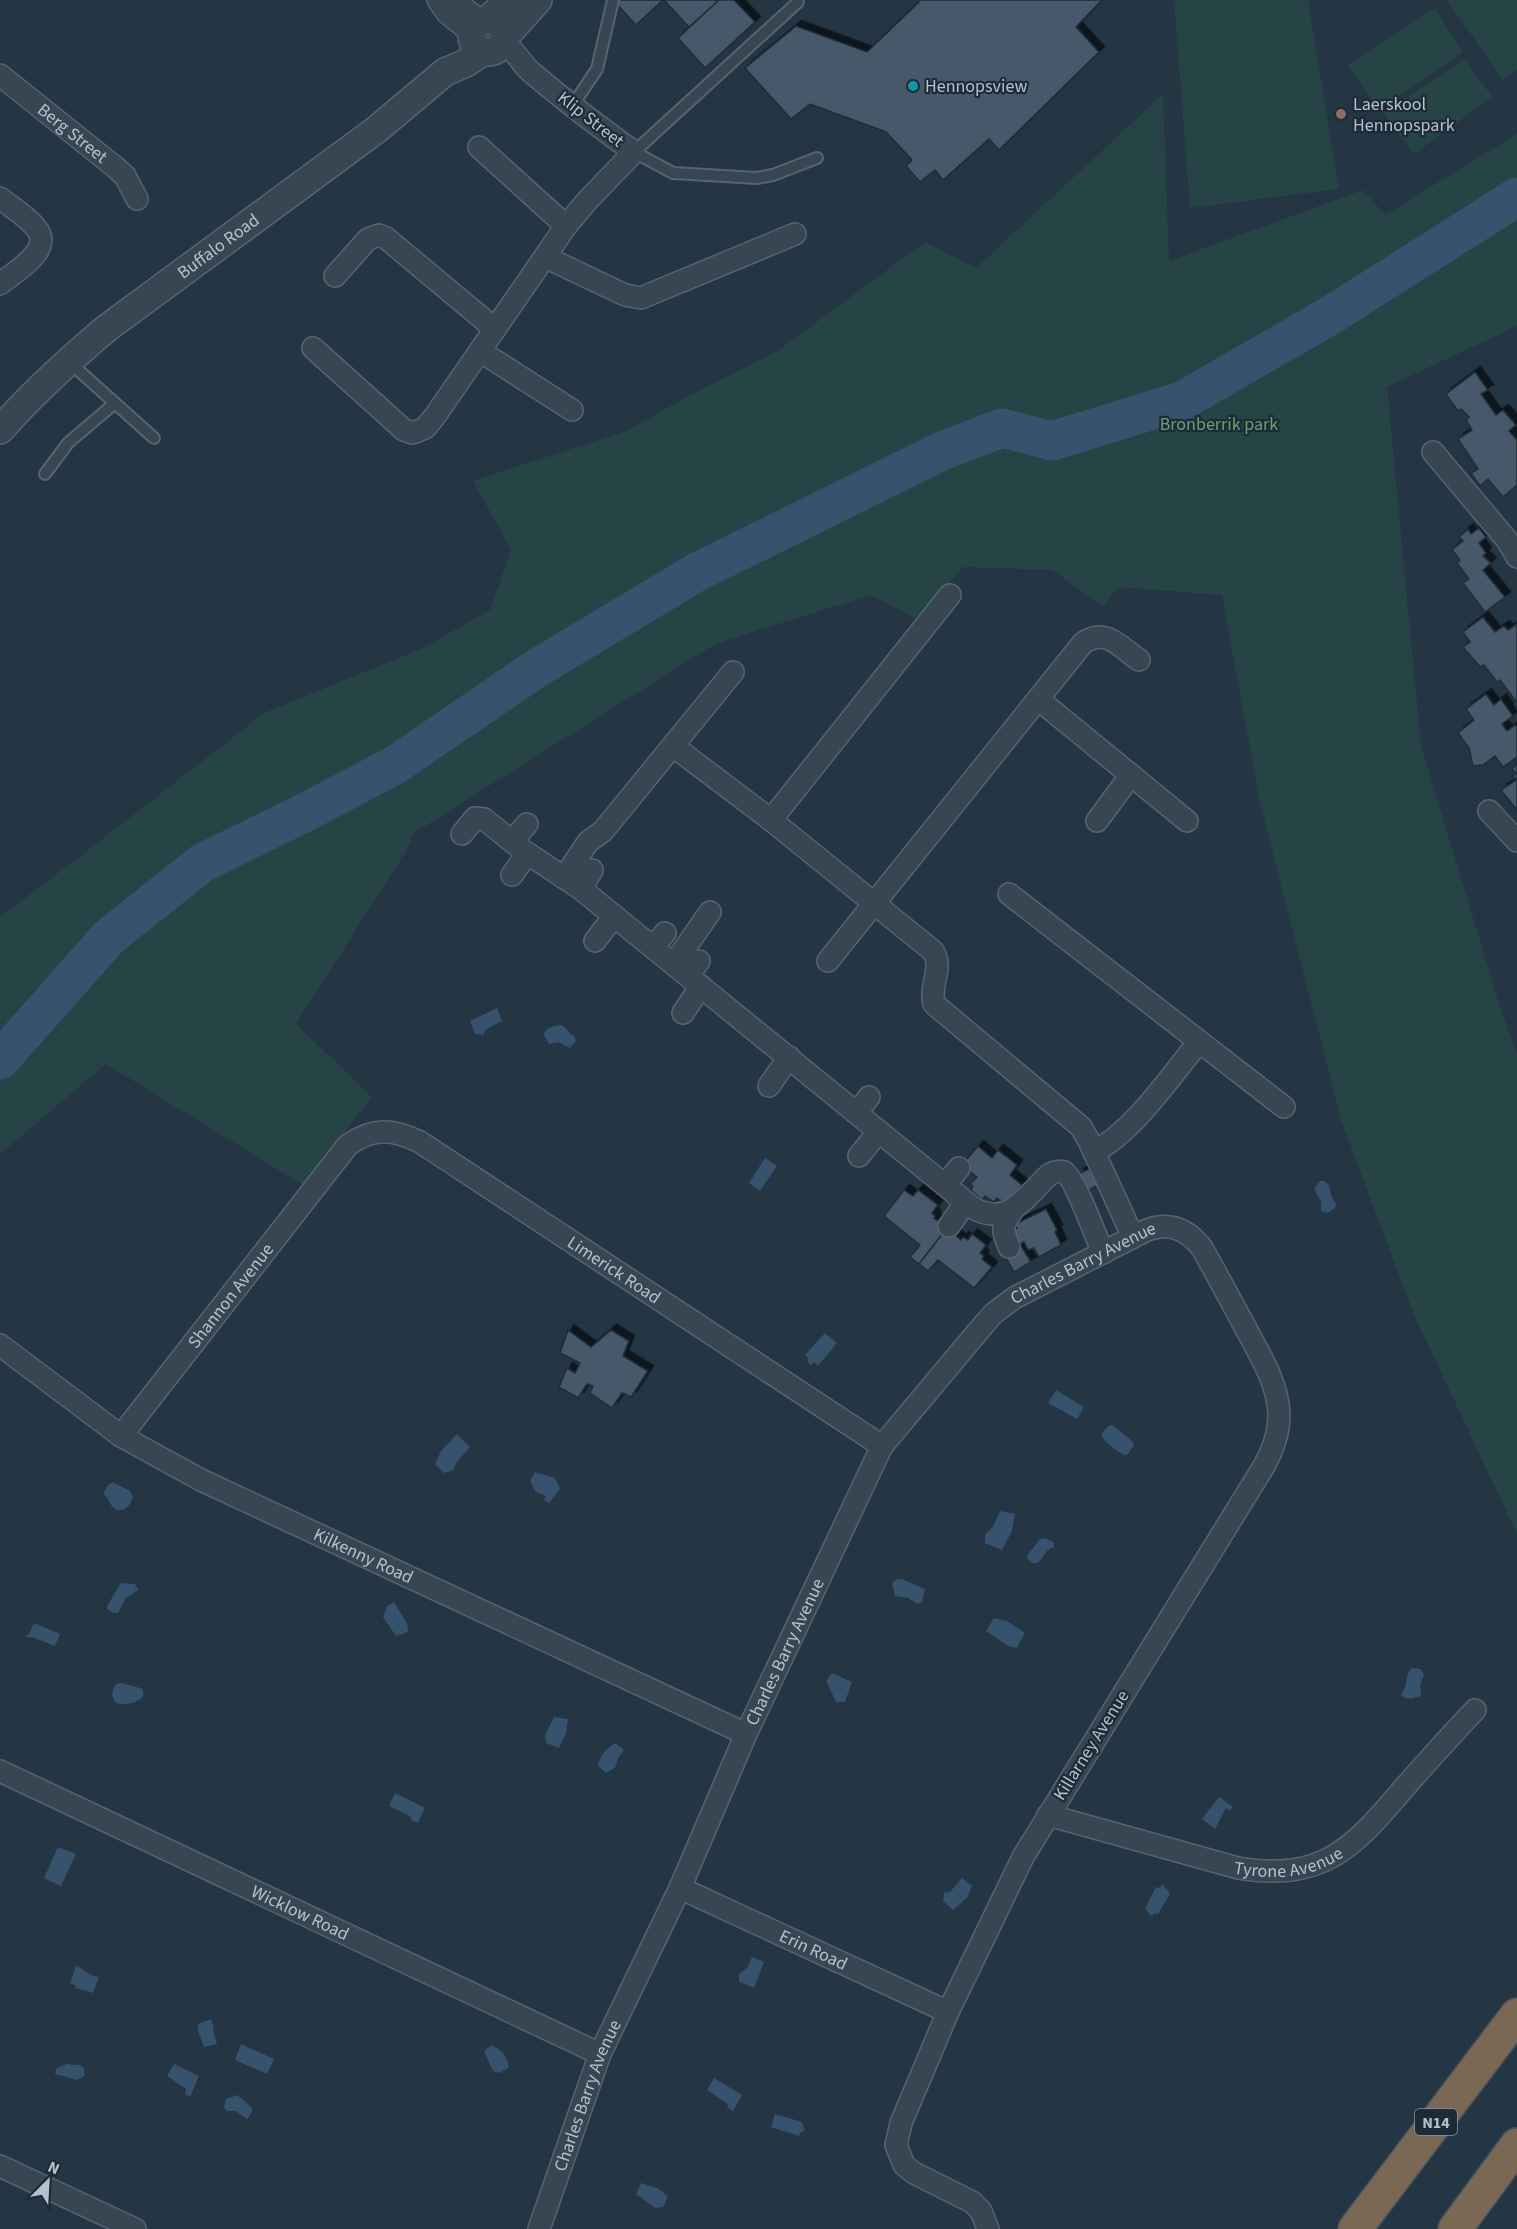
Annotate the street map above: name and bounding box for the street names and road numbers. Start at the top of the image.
street label: Klip Street [552,85,629,153]
street label: Berg Street [32,98,113,169]
street label: Buffalo Road [172,208,265,285]
street label: Charles Barry Avenue [1006,1216,1159,1311]
street label: Limerick Road [562,1230,665,1310]
street label: Shannon Avenue [182,1238,280,1354]
street label: Kilkenny Road [309,1522,417,1590]
street label: Charles Barry Avenue [740,1574,831,1730]
street label: Killarney Avenue [1048,1685,1135,1805]
street label: Tyrone Avenue [1232,1841,1348,1884]
street label: Wicklow Road [247,1879,353,1947]
street label: Erin Road [775,1924,851,1977]
street label: Charles Barry Avenue [548,2016,628,2175]
road number: N14 [1415,2109,1457,2135]

